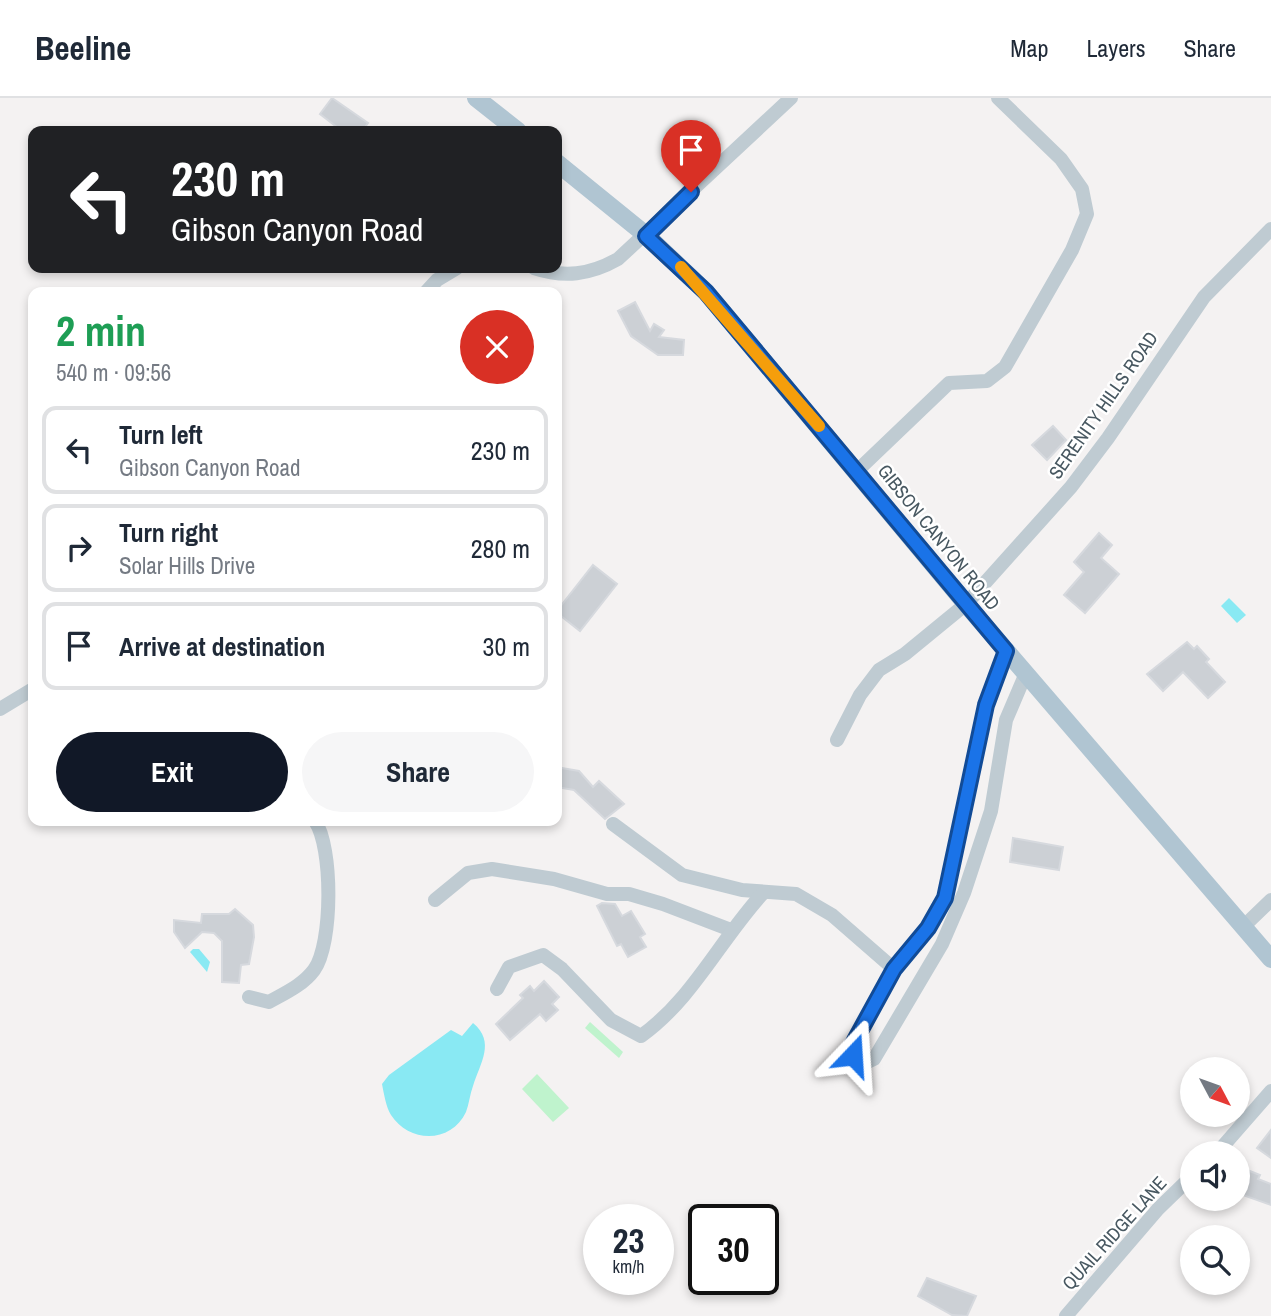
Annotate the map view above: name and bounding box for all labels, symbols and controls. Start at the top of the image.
text: Beeline [35,26,131,70]
text: Map [1010,32,1048,64]
text: Layers [1086,32,1145,64]
text: Share [1183,32,1236,64]
pin [661,120,721,192]
icon: arrive [672,131,710,169]
text: 230 m [171,145,285,211]
icon: left [56,154,147,245]
text: Gibson Canyon Road [171,208,423,251]
text: 2 min [56,303,146,359]
button: close [460,310,534,384]
street label: SERENITY HILLS ROAD [1042,326,1164,484]
text: 540 m · 09:56 [56,357,171,388]
text: Turn left [119,417,203,452]
icon: left [60,431,98,469]
text: 230 m [471,433,530,468]
text: Gibson Canyon Road [119,452,300,483]
street label: GIBSON CANYON ROAD [872,459,1006,615]
text: Turn right [119,515,218,550]
icon: right [60,529,98,567]
text: 280 m [471,531,530,566]
text: Solar Hills Drive [119,550,255,581]
icon: arrive [60,627,98,665]
text: Arrive at destination [119,629,325,664]
text: 30 m [483,629,530,664]
button: Exit [56,732,288,812]
button: Share [302,732,534,812]
position arrow [816,1018,890,1092]
north arrow [1180,1057,1250,1127]
map controls [1180,1057,1250,1295]
button: sound [1180,1141,1250,1211]
street label: QUAIL RIDGE LANE [1056,1170,1172,1296]
speed limit sign: 30 [688,1204,779,1295]
text: 23 [613,1217,644,1264]
button: search [1180,1225,1250,1295]
text: km/h [613,1254,645,1279]

